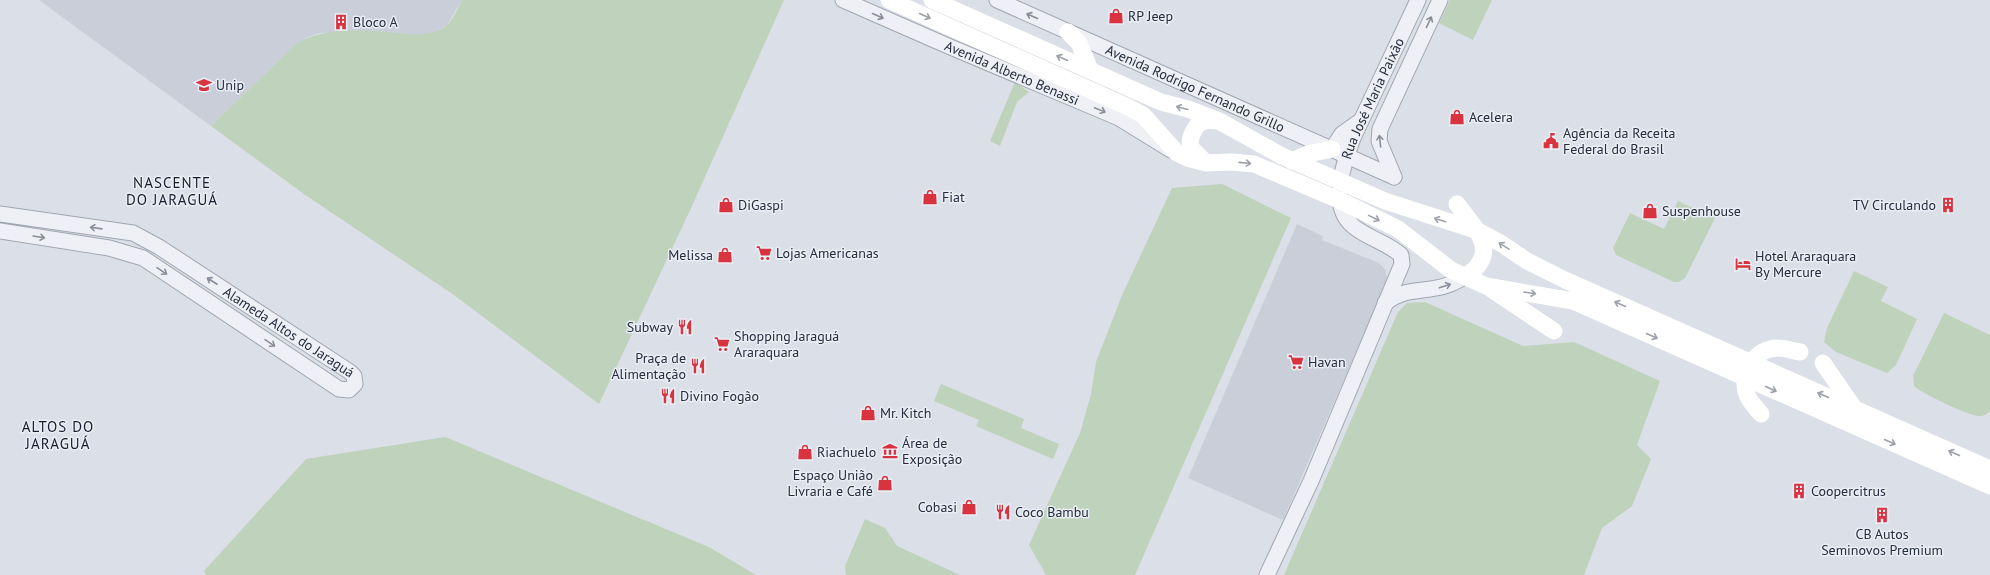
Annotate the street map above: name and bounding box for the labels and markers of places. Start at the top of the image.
shop icon: RP Jeep [1107,7,1125,25]
place label: RP Jeep [1128,7,1173,25]
building icon: Bloco A [332,13,350,31]
place label: Bloco A [353,13,399,31]
school or university icon: Unip [195,76,213,94]
place label: Unip [216,76,244,94]
shop icon: Acelera [1448,108,1466,126]
place label: Acelera [1469,108,1513,126]
place label: Agência da Receita Federal do Brasil [1563,124,1675,158]
public building icon: Agência da Receita Federal do Brasil [1542,132,1560,150]
shop icon: Fiat [921,188,939,206]
place label: Fiat [942,188,965,206]
shop icon: DiGaspi [717,196,735,214]
place label: DiGaspi [738,196,784,214]
place label: TV Circulando [1853,196,1936,214]
building icon: TV Circulando [1939,196,1957,214]
shop icon: Suspenhouse [1641,202,1659,220]
place label: Suspenhouse [1662,202,1741,220]
supermarket icon: Lojas Americanas [755,244,773,262]
place label: Lojas Americanas [776,244,879,262]
place label: Melissa [668,246,713,264]
shop icon: Melissa [716,246,734,264]
place label: Hotel Araraquara By Mercure [1755,247,1856,281]
hotel icon: Hotel Araraquara By Mercure [1734,255,1752,273]
place label: Subway [627,318,673,336]
restaurant icon: Subway [676,318,694,336]
place label: Shopping Jaraguá Araraquara [734,327,839,361]
supermarket icon: Shopping Jaraguá Araraquara [713,335,731,353]
place label: Praça de Alimentação [611,349,686,383]
supermarket icon: Havan [1287,353,1305,371]
place label: Havan [1308,353,1346,371]
restaurant icon: Praça de Alimentação [689,357,707,375]
restaurant icon: Divino Fogão [659,387,677,405]
place label: Divino Fogão [680,387,759,405]
shop icon: Mr. Kitch [859,404,877,422]
place label: Mr. Kitch [880,404,932,422]
place label: Área de Exposição [902,434,962,468]
museum icon: Área de Exposição [881,442,899,460]
shop icon: Riachuelo [796,443,814,461]
place label: Riachuelo [817,443,876,461]
place label: Espaço União Livraria e Café [787,466,873,500]
shop icon: Espaço União Livraria e Café [876,474,894,492]
building icon: Coopercitrus [1790,482,1808,500]
place label: Coopercitrus [1811,482,1886,500]
place label: Cobasi [918,498,957,516]
shop icon: Cobasi [960,498,978,516]
restaurant icon: Coco Bambu [994,503,1012,521]
place label: Coco Bambu [1015,503,1089,521]
building icon: CB Autos Seminovos Premium [1873,506,1891,524]
place label: CB Autos Seminovos Premium [1821,525,1943,559]

